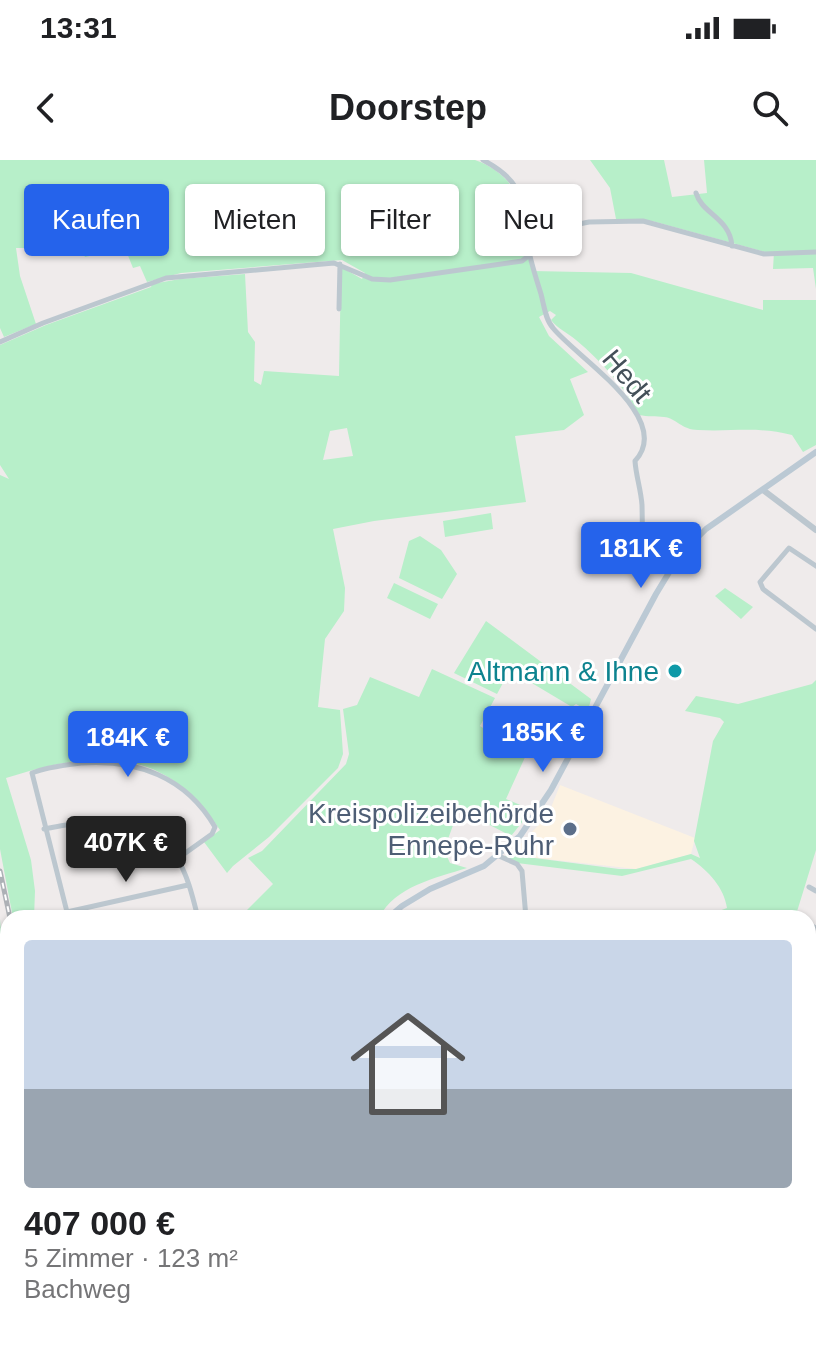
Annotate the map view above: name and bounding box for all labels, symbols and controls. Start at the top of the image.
text: 13:31 [40,11,117,44]
icon: back [24,86,68,130]
icon: search [748,86,792,130]
text: Doorstep [329,87,487,128]
chip: Kaufen [24,184,169,256]
chip: Mieten [185,184,325,256]
chip: Filter [341,184,459,256]
chip: Neu [475,184,582,256]
street label: Hedt [596,343,658,409]
pin: 181K € [576,522,706,590]
text: 181K € [599,533,683,563]
place label: Altmann & Ihne [468,656,659,687]
marker: Altmann & Ihne [666,662,684,680]
pin: 185K € [478,706,608,774]
pin: 184K € [63,711,193,779]
text: 185K € [501,717,585,747]
text: 184K € [86,722,170,752]
place label: Kreispolizeibehörde Ennepe-Ruhr [308,798,554,861]
pin: 407K € [61,816,191,884]
marker: Kreispolizeibehörde Ennepe-Ruhr [561,820,579,838]
text: 407K € [84,827,168,857]
icon: home [336,992,480,1136]
text: 407 000 € [24,1204,175,1242]
text: 5 Zimmer · 123 m² [24,1243,238,1273]
text: Bachweg [24,1274,131,1304]

